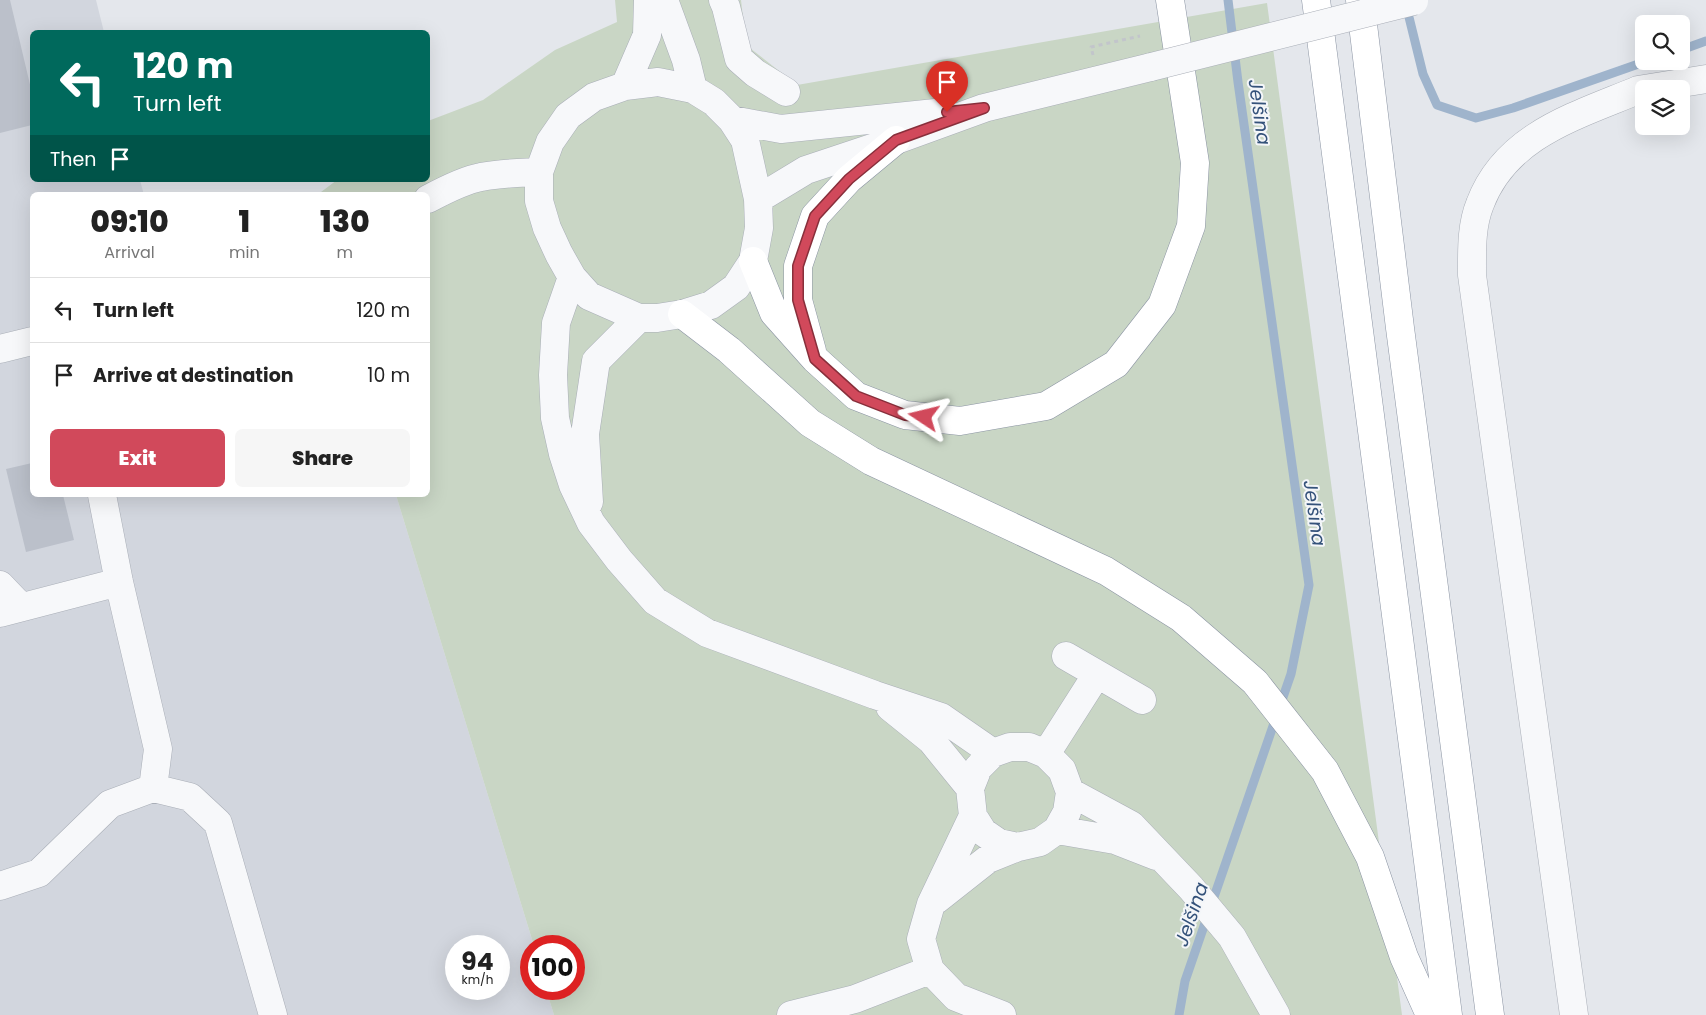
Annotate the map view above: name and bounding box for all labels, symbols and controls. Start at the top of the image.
map controls [1635,15,1690,135]
button: search [1635,15,1690,70]
text: 120 m [133,41,233,90]
icon: left [50,50,115,115]
pin [926,61,968,112]
icon: arrive [933,68,961,96]
water label: Jelšina [1242,77,1277,147]
button: layers [1635,80,1690,135]
text: Turn left [133,88,221,119]
icon: arrive [106,145,134,173]
text: Then [50,146,96,173]
text: 09:10 [90,200,169,243]
text: 1 [239,200,250,243]
text: 130 [320,200,370,243]
text: Arrival [104,241,155,264]
text: min [229,241,260,264]
text: m [337,241,353,264]
icon: left [50,296,78,324]
text: Turn left [93,297,174,324]
text: 120 m [356,297,410,324]
icon: arrive [50,361,78,389]
text: Arrive at destination [93,362,294,389]
text: 10 m [367,362,410,389]
position arrow [897,390,949,442]
button: Exit [50,429,225,487]
button: Share [235,429,410,487]
water label: Jelšina [1297,478,1332,548]
water label: Jelšina [1168,878,1215,950]
speed limit sign: 100 [520,935,585,1000]
text: 94 [461,944,494,979]
text: km/h [462,971,493,988]

